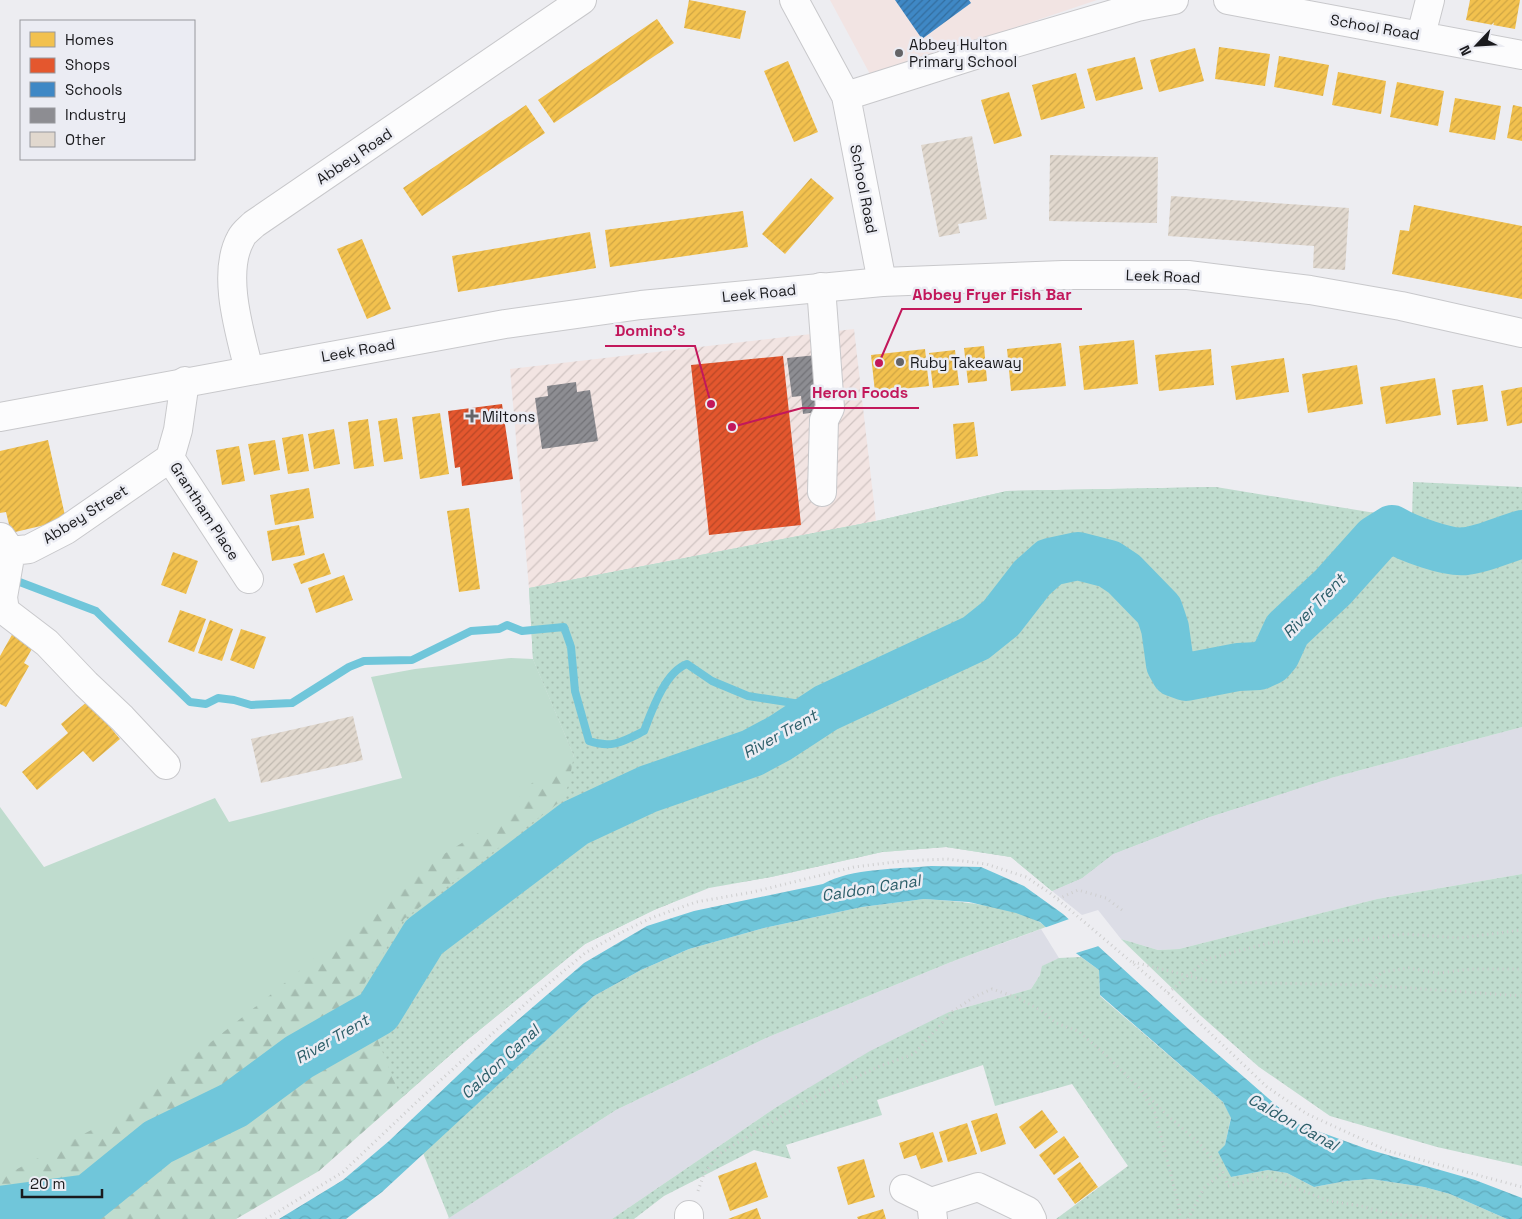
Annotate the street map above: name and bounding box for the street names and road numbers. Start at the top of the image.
street label: School Road [1329,10,1421,44]
street label: Abbey Road [312,124,396,188]
street label: School Road [846,143,882,235]
street label: Leek Road [1125,265,1201,287]
street label: Leek Road [721,280,797,306]
street label: Leek Road [320,334,396,366]
street label: Grantham Place [166,458,244,564]
street label: Abbey Street [39,480,131,548]

